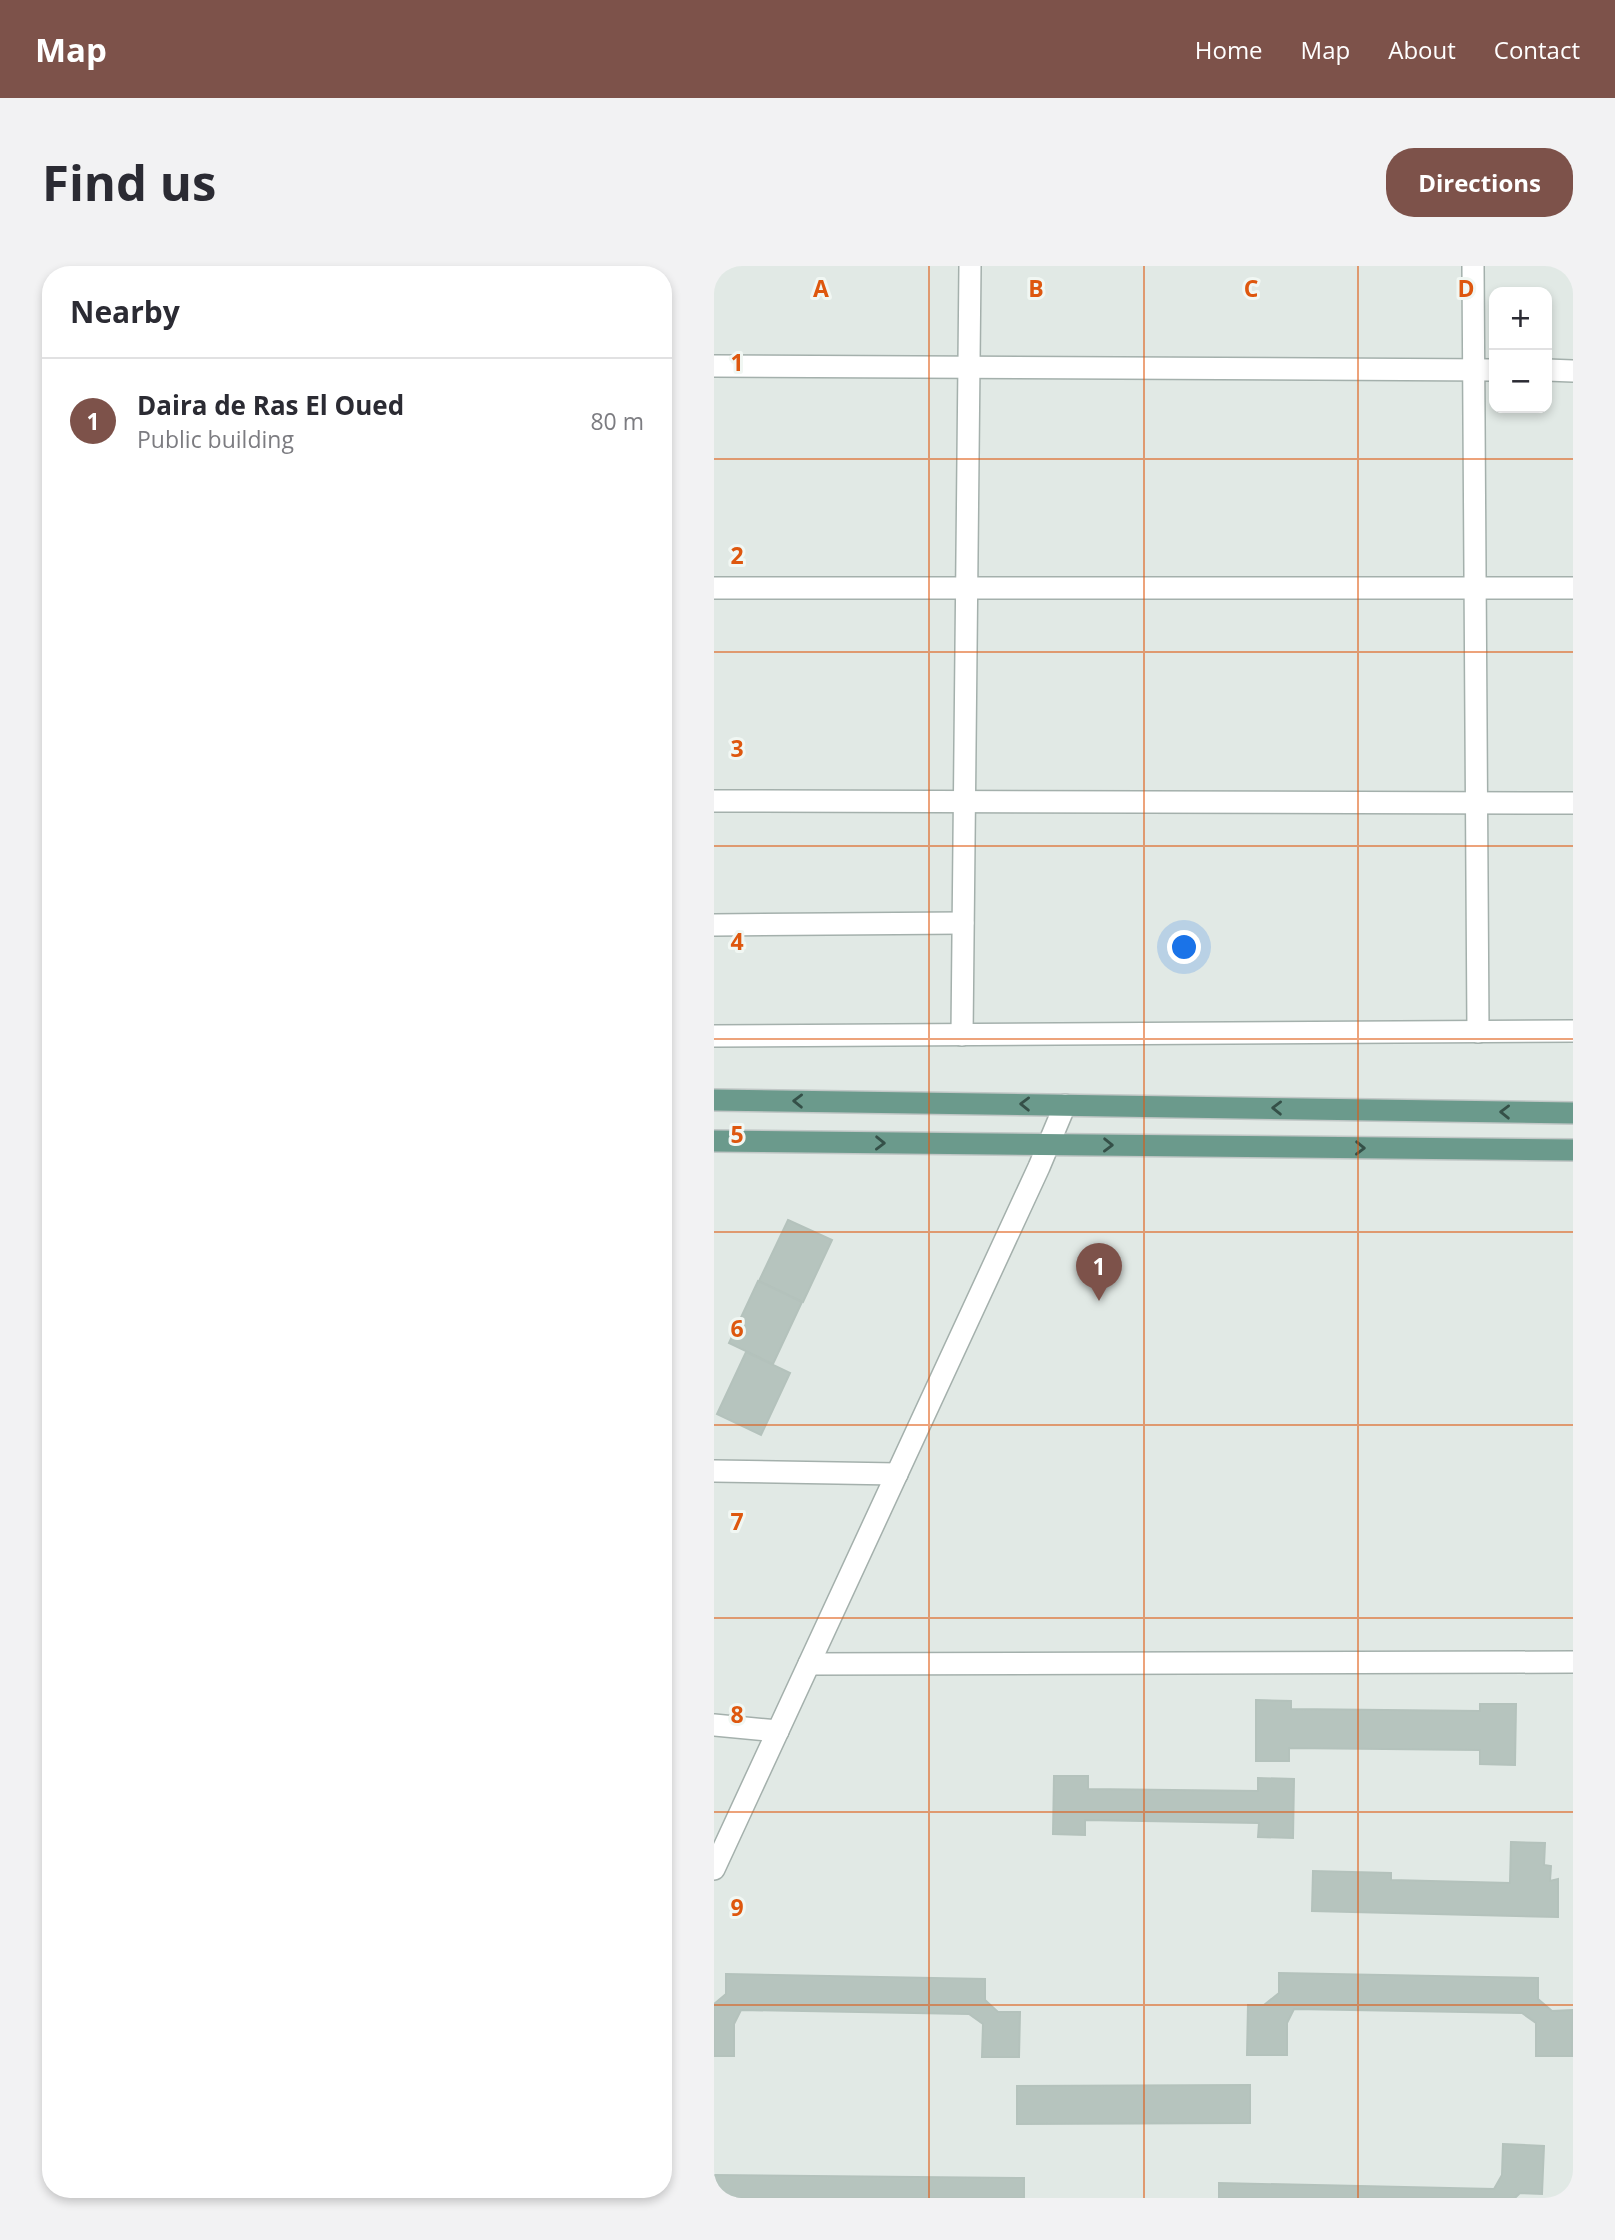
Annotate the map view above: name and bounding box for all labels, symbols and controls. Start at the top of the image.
text: Map [35,27,107,72]
text: Home [1195,33,1263,66]
text: Map [1301,33,1350,66]
text: About [1388,33,1456,66]
text: Contact [1494,33,1580,66]
button: Directions [1386,148,1573,217]
text: Find us [42,149,216,215]
text: A [813,272,829,304]
text: B [1028,272,1044,304]
text: C [1244,272,1258,304]
text: D [1457,272,1475,304]
map controls [1489,287,1552,413]
button: + [1489,287,1552,350]
text: Nearby [70,291,180,332]
text: 1 [730,346,744,378]
button: − [1489,350,1552,413]
text: Daira de Ras El Oued [137,387,404,423]
text: 1 [86,405,100,437]
text: 80 m [590,405,644,437]
text: Public building [137,423,294,455]
text: 2 [730,539,744,571]
text: 3 [730,732,744,764]
text: 4 [730,925,744,957]
your location [1167,930,1201,964]
one-way arrow [792,1093,803,1109]
one-way arrow [1020,1096,1030,1112]
one-way arrow [1272,1101,1283,1116]
one-way arrow [1499,1104,1510,1120]
text: 5 [730,1118,744,1150]
one-way arrow [875,1135,886,1150]
one-way arrow [1103,1137,1113,1153]
one-way arrow [1355,1140,1365,1156]
pin: 1 [1076,1243,1122,1301]
text: 6 [730,1312,744,1344]
text: 7 [730,1505,744,1537]
text: 8 [730,1698,744,1730]
text: 9 [730,1891,744,1923]

